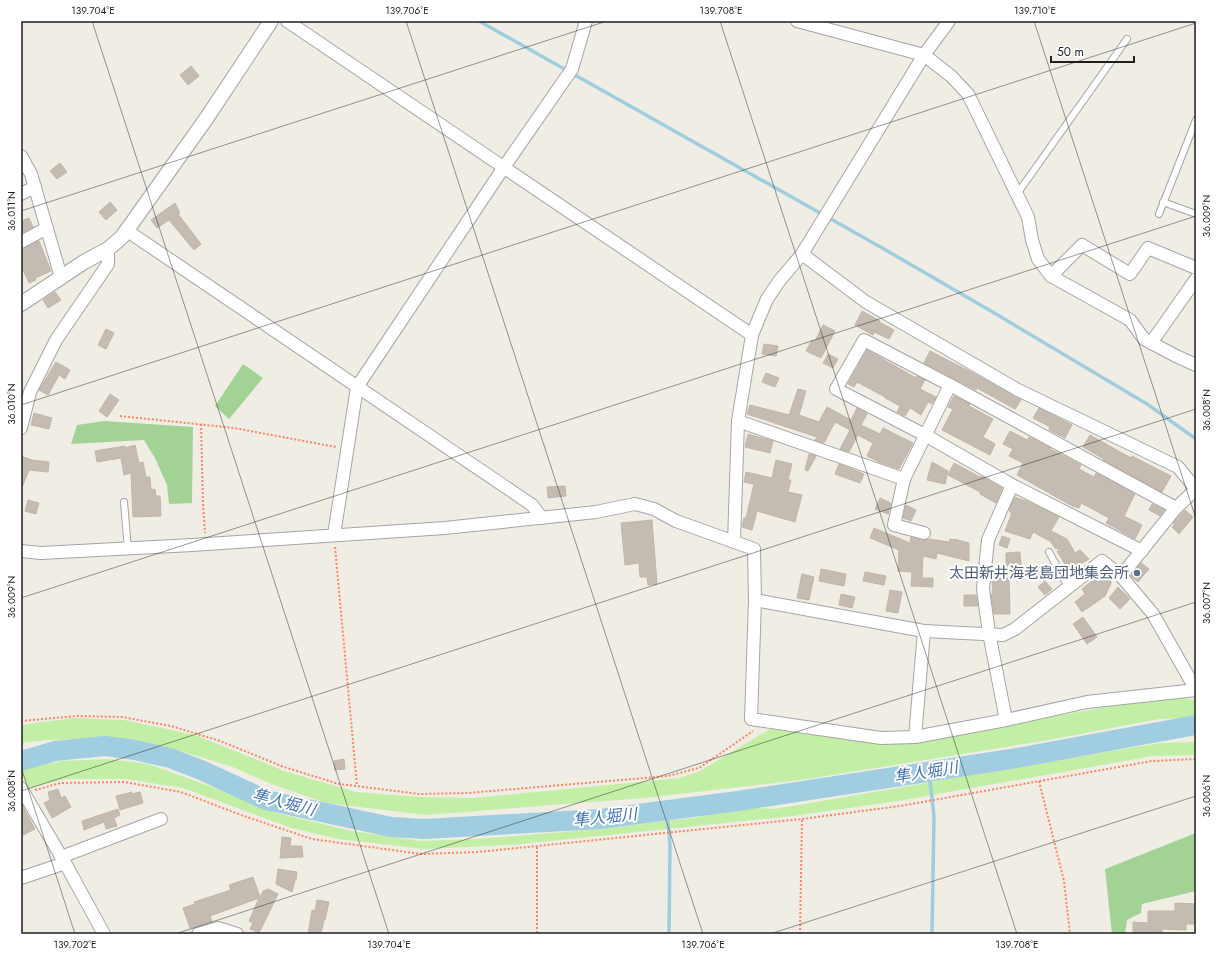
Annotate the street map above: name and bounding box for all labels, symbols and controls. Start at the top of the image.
text: 139.704°E [71,3,115,18]
text: 139.706°E [385,3,429,18]
text: 139.708°E [699,3,743,18]
text: 139.710°E [1014,3,1056,18]
scale bar [1051,38,1134,64]
text: 50 m [1057,43,1084,61]
text: 36.011°N [4,191,19,231]
text: 36.009°N [1199,195,1214,237]
text: 36.010°N [4,383,19,425]
text: 36.008°N [1199,389,1214,431]
place label: 太田新井海老島団地集会所 [949,562,1129,584]
marker: 太田新井海老島団地集会所 [1132,568,1142,578]
text: 36.009°N [4,576,19,618]
text: 36.007°N [1199,582,1214,624]
water label: 隼人堀川 [893,755,961,788]
text: 36.008°N [4,770,19,812]
text: 36.006°N [1199,775,1214,817]
water label: 隼人堀川 [250,783,320,822]
water label: 隼人堀川 [572,802,640,832]
text: 139.702°E [53,937,97,952]
text: 139.704°E [367,937,411,952]
text: 139.706°E [681,937,725,952]
text: 139.708°E [995,937,1039,952]

